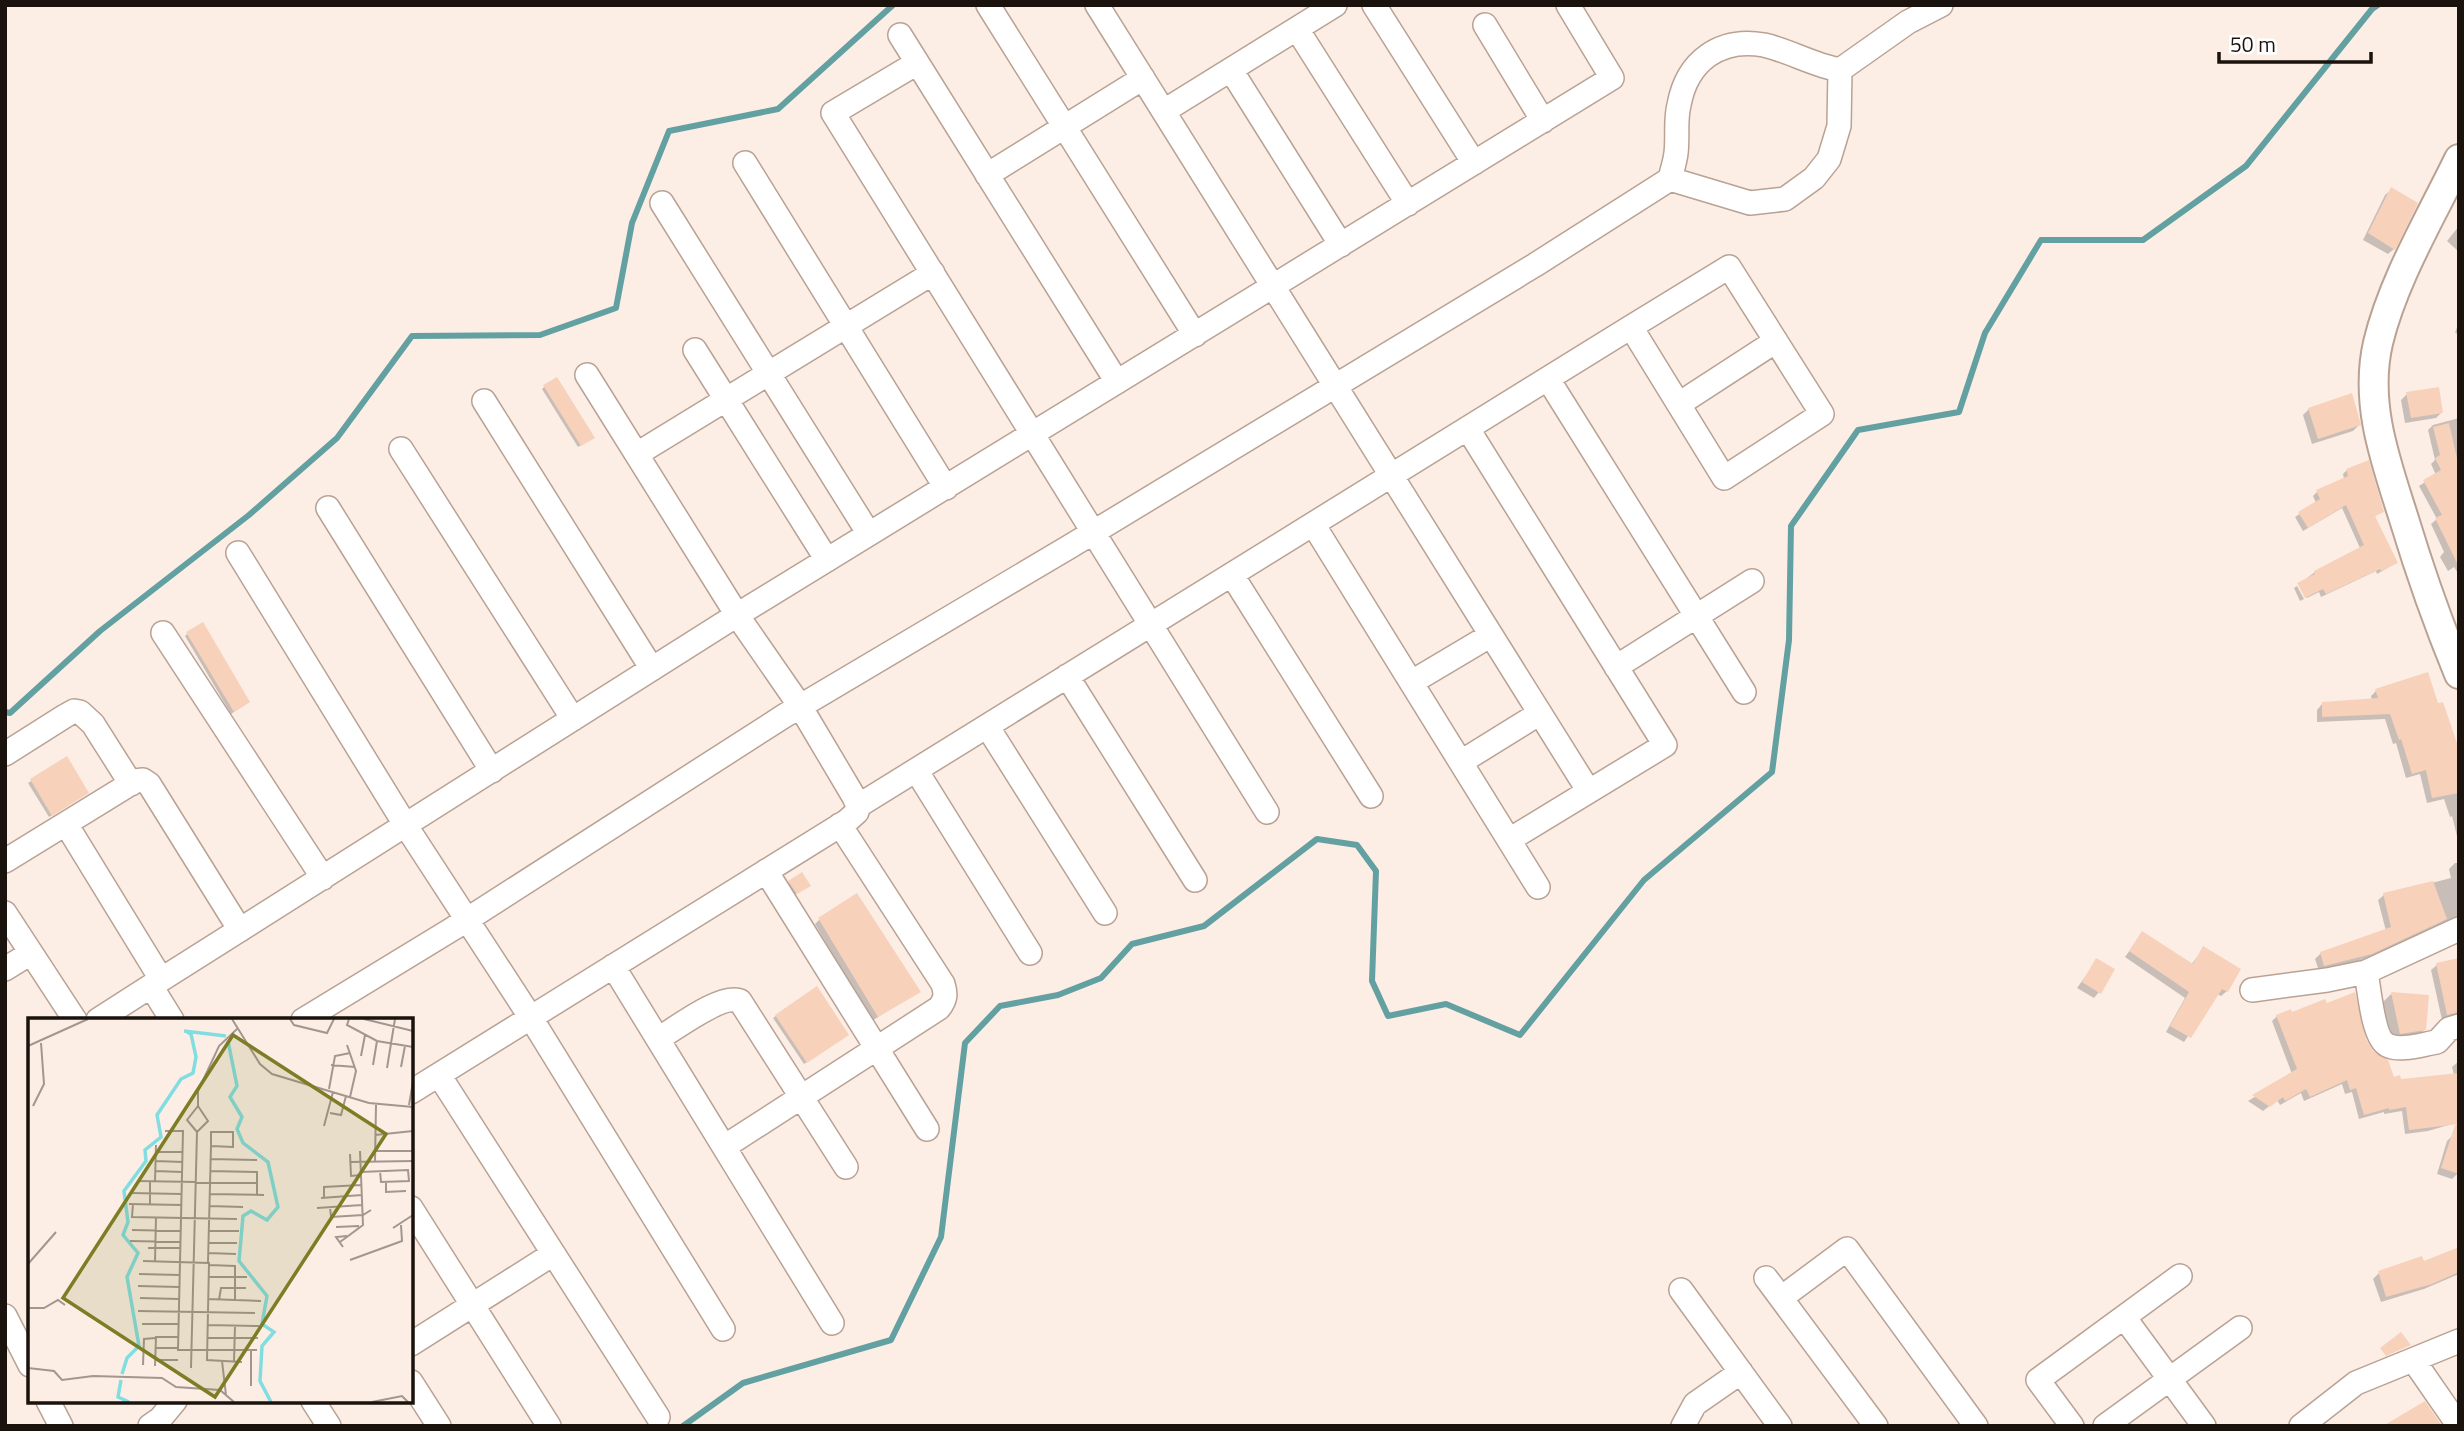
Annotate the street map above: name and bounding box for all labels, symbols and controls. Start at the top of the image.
scale bar [2219,21,2371,65]
text: 50 m [2230,28,2276,60]
inset map [28,1018,413,1403]

